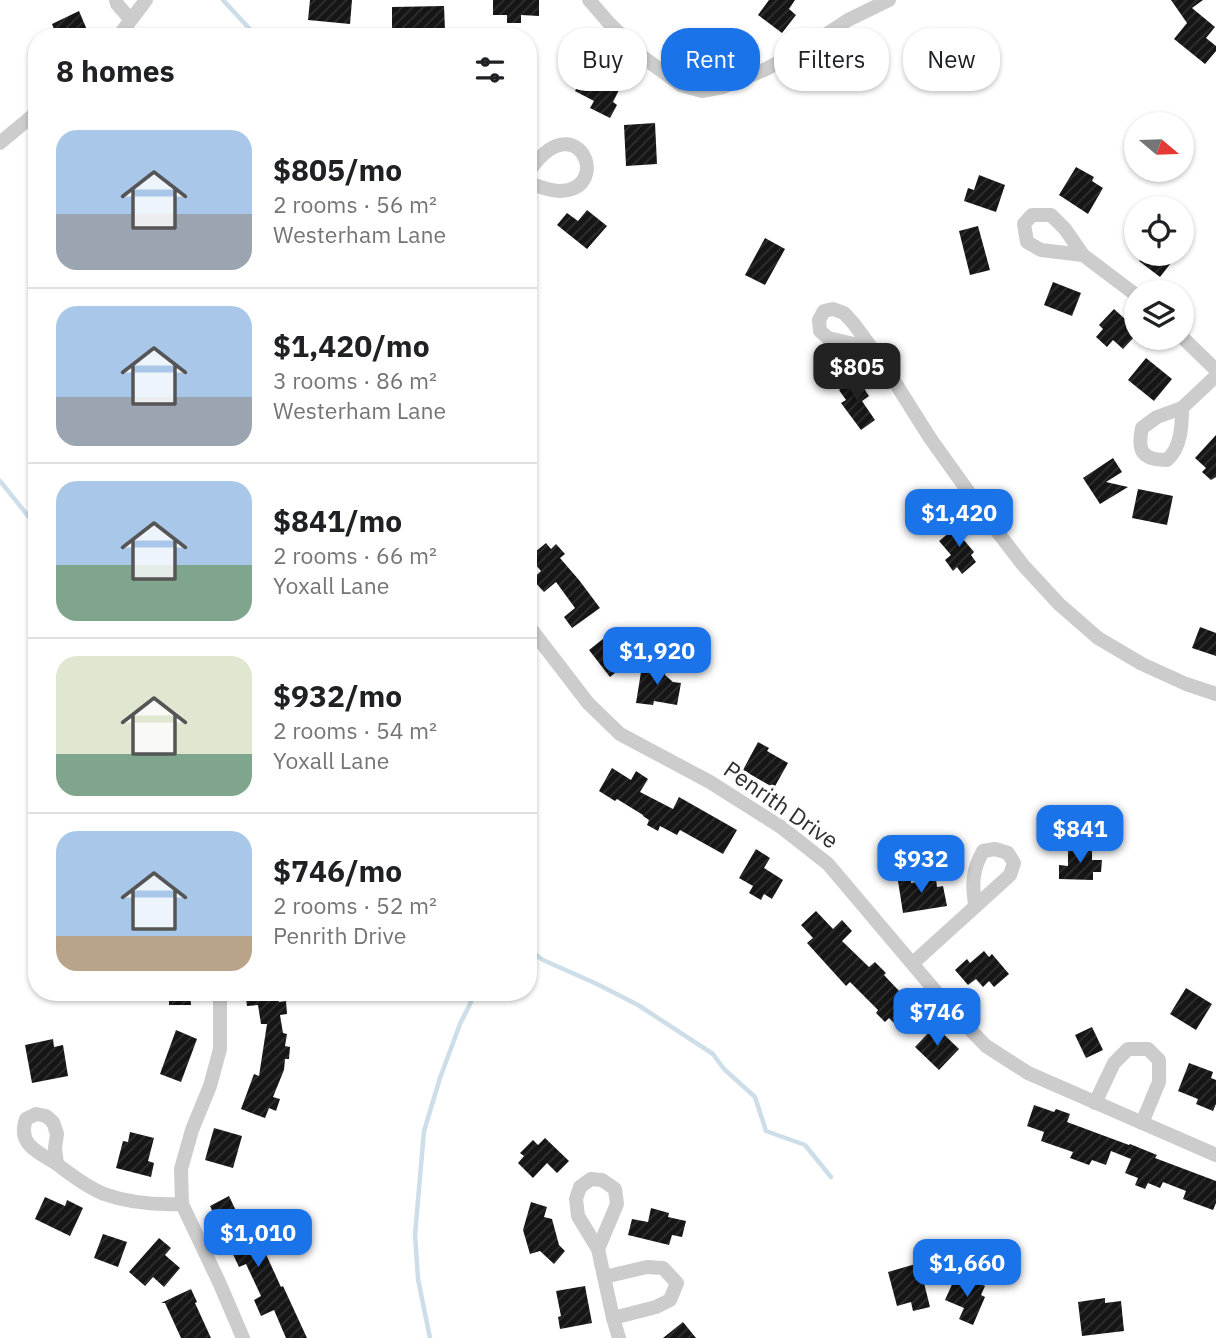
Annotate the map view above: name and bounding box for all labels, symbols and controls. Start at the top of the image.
chip: Buy [558,28,647,91]
chip: Rent [661,28,760,91]
chip: Filters [774,28,889,91]
chip: New [903,28,1000,91]
text: 8 homes [56,51,175,90]
icon: filters [471,51,509,89]
north arrow [1124,112,1194,182]
map controls [1124,112,1194,350]
text: $805/mo [273,150,402,189]
icon: home [112,158,196,242]
text: 2 rooms · 56 m² [273,189,437,219]
button: locate [1124,196,1194,266]
text: Westerham Lane [273,219,446,249]
button: layers [1124,280,1194,350]
text: $1,420/mo [273,326,430,365]
icon: home [112,334,196,418]
pin: $805 [816,344,898,403]
text: $805 [829,351,885,381]
text: 3 rooms · 86 m² [273,365,437,395]
text: Westerham Lane [273,395,446,425]
pin: $1,420 [902,490,1016,549]
text: $1,420 [921,497,997,527]
text: $841/mo [273,501,402,540]
icon: home [112,509,196,593]
text: 2 rooms · 66 m² [273,540,437,570]
text: Yoxall Lane [273,570,389,600]
pin: $1,920 [600,628,714,687]
text: $1,920 [619,635,695,665]
text: $932/mo [273,676,402,715]
icon: home [112,684,196,768]
text: 2 rooms · 54 m² [273,715,437,745]
text: Yoxall Lane [273,745,389,775]
street label: Penrith Drive [718,754,845,855]
pin: $841 [1039,806,1121,865]
text: $841 [1052,813,1108,843]
pin: $932 [880,836,962,895]
text: $932 [893,843,949,873]
text: $746/mo [273,851,402,890]
icon: home [112,859,196,943]
text: 2 rooms · 52 m² [273,890,437,920]
text: Penrith Drive [273,920,406,950]
pin: $746 [896,988,978,1048]
text: $746 [909,996,965,1026]
pin: $1,010 [201,1210,315,1269]
text: $1,010 [220,1217,296,1247]
pin: $1,660 [910,1240,1024,1299]
text: $1,660 [929,1247,1005,1277]

